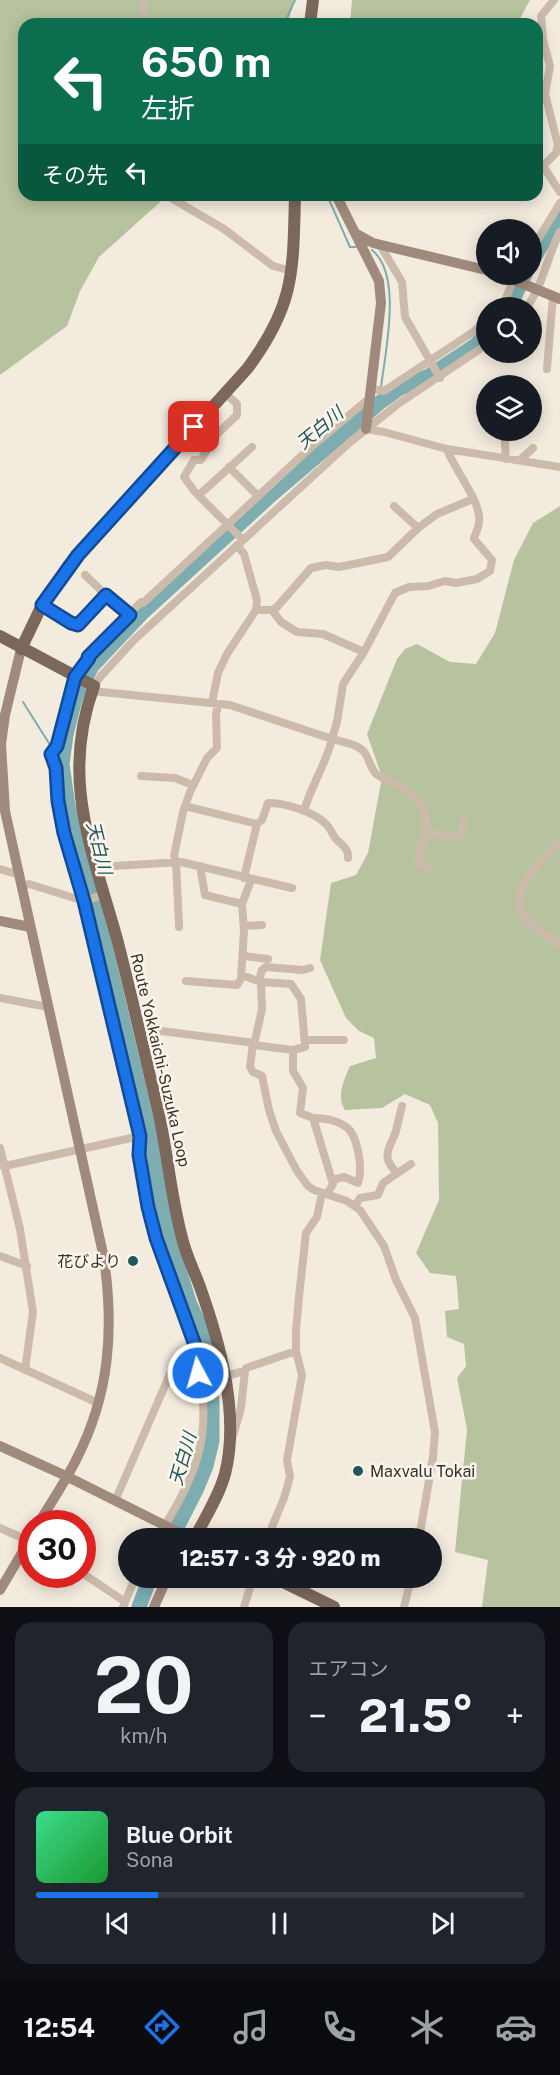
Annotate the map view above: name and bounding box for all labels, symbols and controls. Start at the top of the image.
text: 650 m [141,37,271,86]
icon: left [42,42,120,120]
text: 左折 [141,92,195,124]
icon: left [120,156,153,189]
text: その先 [42,162,108,188]
map controls [476,219,542,441]
button: sound [476,219,542,285]
button: search [476,297,542,363]
button: layers [476,375,542,441]
pin [168,401,219,452]
water label: 天白川 [292,401,349,453]
icon: arrive [177,410,210,443]
water label: 天白川 [83,819,117,879]
street label: Route Yokkaichi-Suzuka Loop [127,951,194,1169]
place label: 花びより [57,1252,121,1271]
marker: 花びより [126,1254,140,1268]
position arrow [166,1341,230,1405]
water label: 天白川 [165,1428,201,1488]
place label: Maxvalu Tokai [370,1462,475,1481]
marker: Maxvalu Tokai [351,1464,365,1478]
speed limit sign: 30 [18,1510,96,1588]
text: 12:57 · 3 分 · 920 m [180,1545,380,1571]
text: 20 [94,1639,194,1731]
text: エアコン [309,1657,389,1681]
text: 21.5° [359,1689,474,1742]
text: − [309,1697,327,1735]
text: + [506,1697,524,1735]
text: km/h [120,1724,167,1748]
text: Blue Orbit [126,1822,233,1848]
text: Sona [126,1848,173,1872]
icon: previous [101,1907,134,1940]
icon: pause [263,1907,296,1940]
icon: next [426,1907,459,1940]
icon: directions [141,2006,183,2048]
icon: music [230,2006,272,2048]
icon: phone [318,2006,360,2048]
icon: climate [406,2006,448,2048]
icon: car [495,2006,537,2048]
text: 12:54 [23,2011,95,2043]

